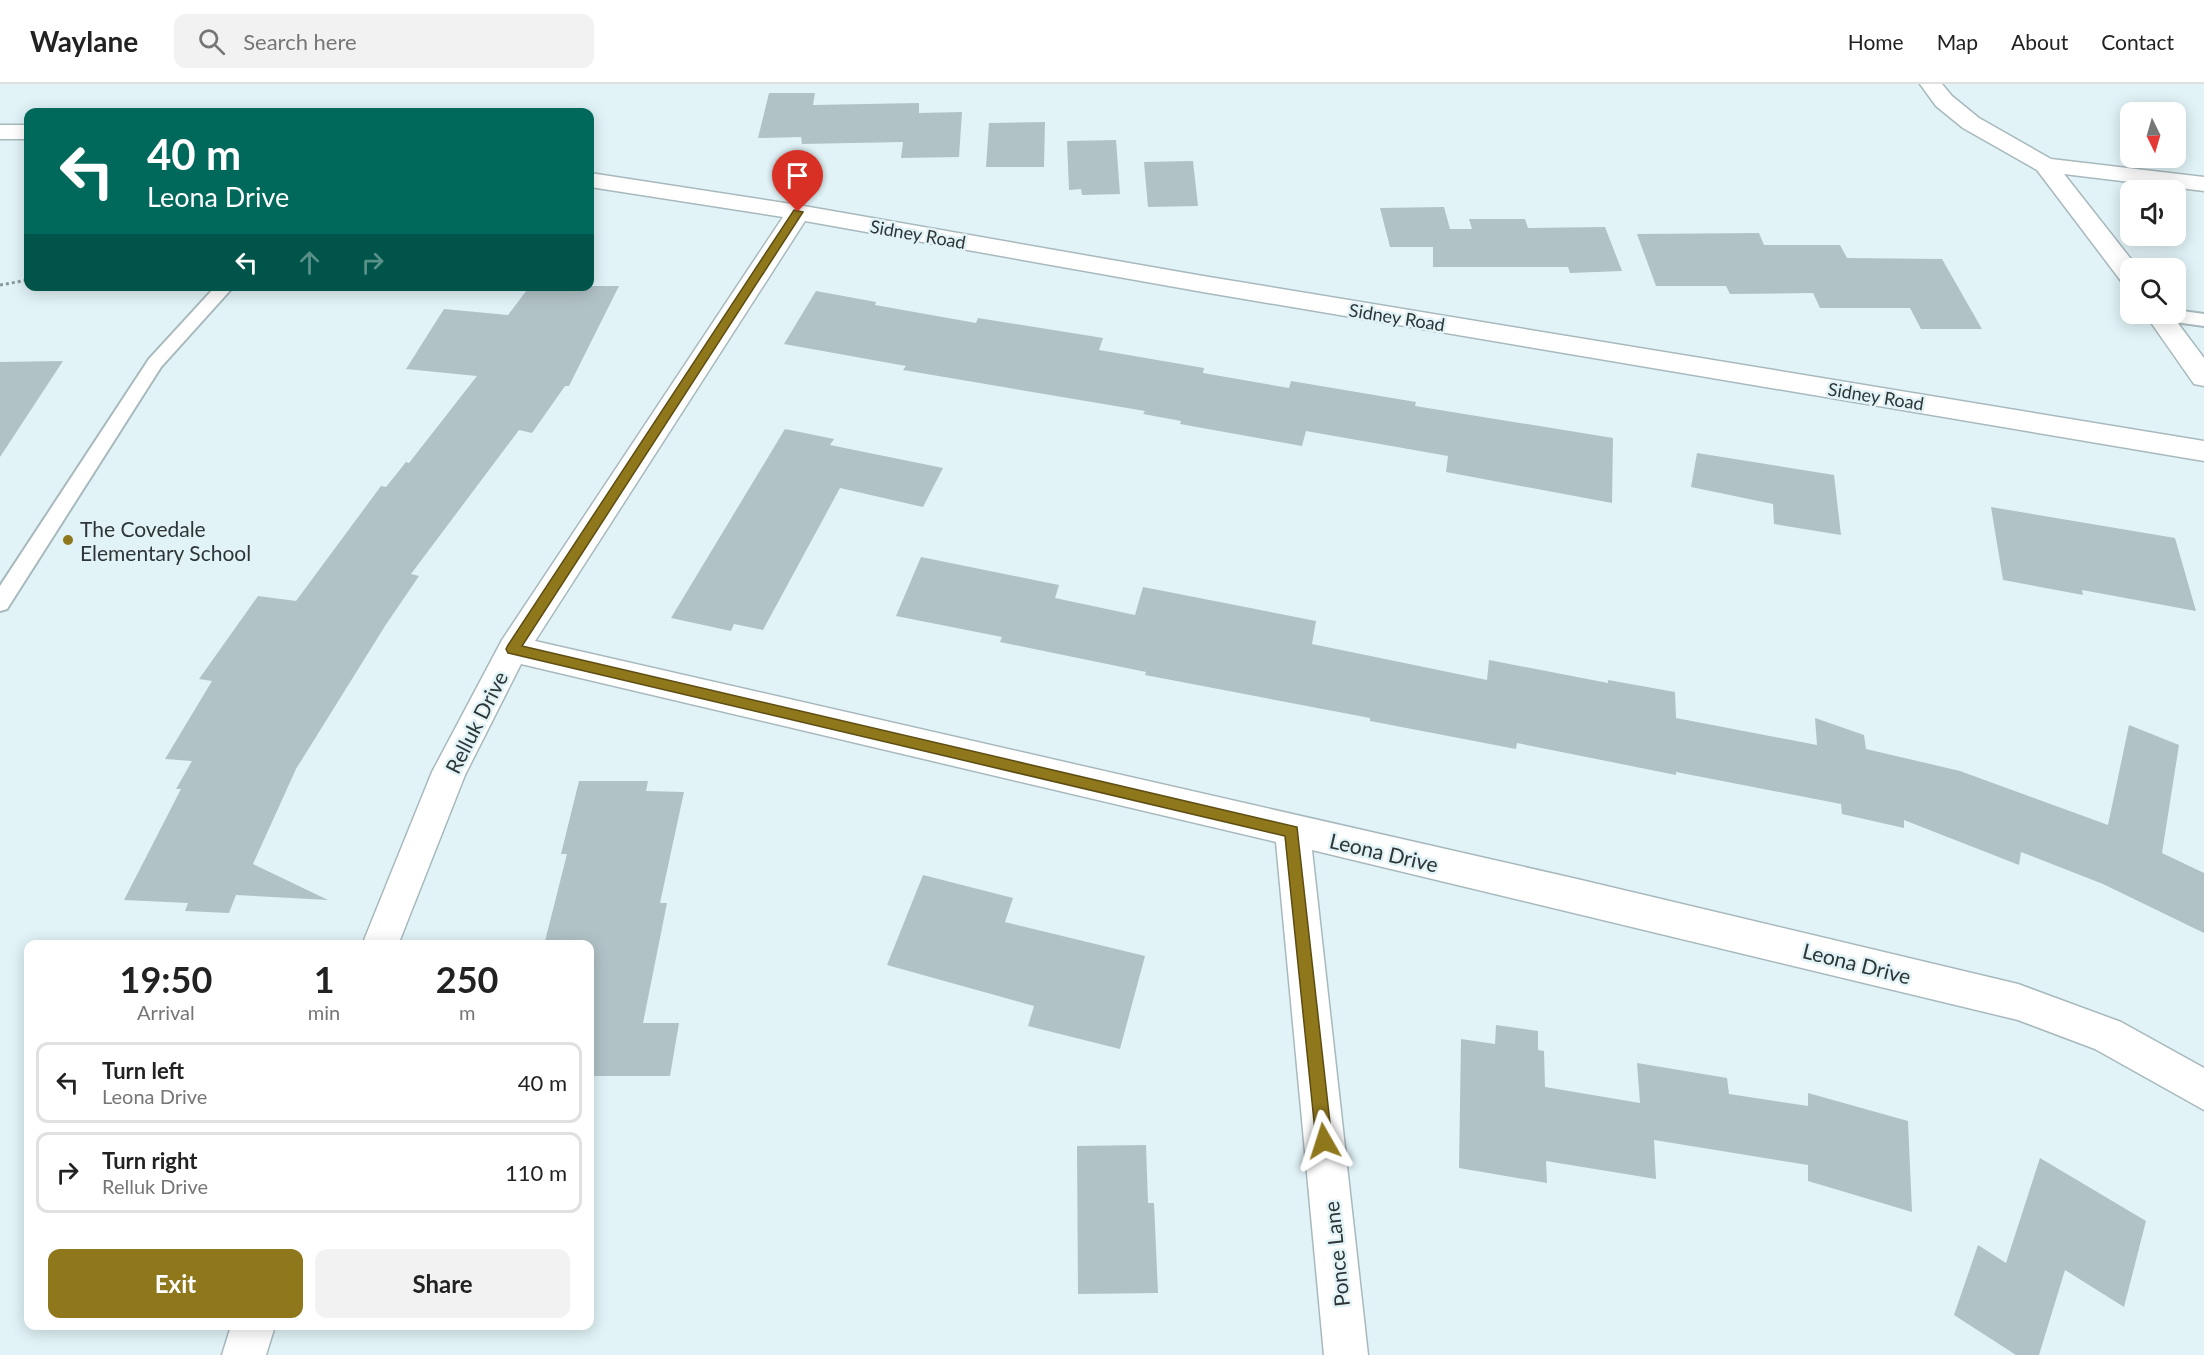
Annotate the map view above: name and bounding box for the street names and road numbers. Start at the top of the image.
street label: Sidney Road [868,215,968,253]
street label: Sidney Road [1347,299,1447,335]
street label: Sidney Road [1826,378,1926,414]
street label: Relluk Drive [440,667,512,777]
street label: Leona Drive [1327,827,1441,877]
street label: Leona Drive [1800,937,1914,989]
street label: Ponce Lane [1318,1200,1354,1308]

